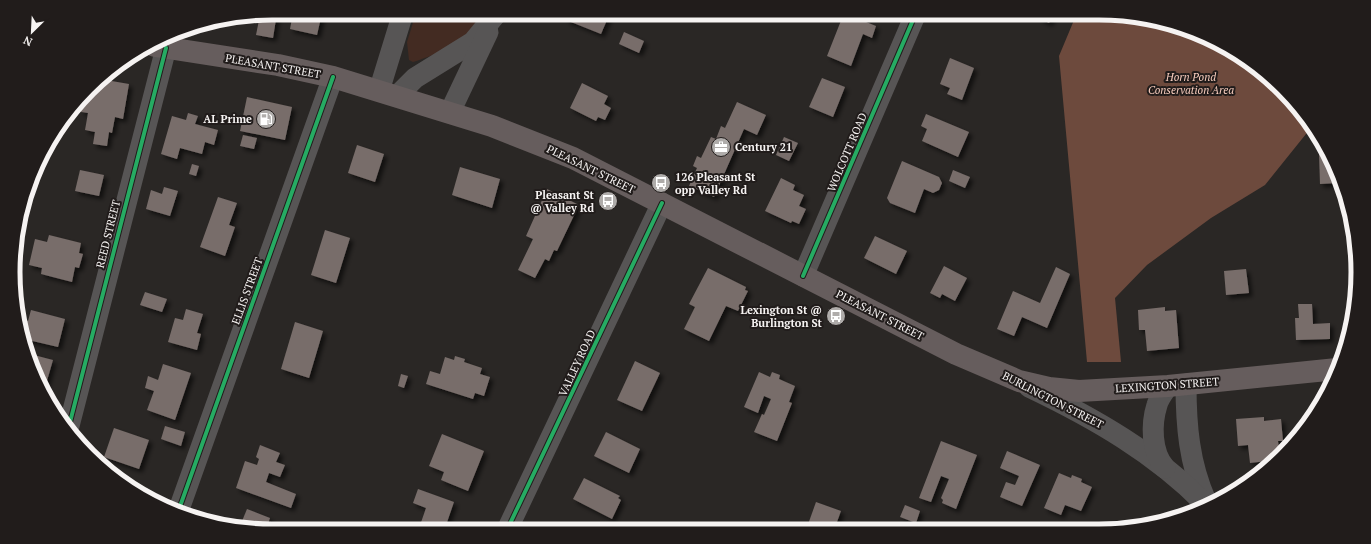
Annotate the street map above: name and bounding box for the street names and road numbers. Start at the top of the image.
street label: PLEASANT STREET [224,51,322,81]
street label: WOLCOTT ROAD [824,110,870,194]
street label: PLEASANT STREET [544,141,638,197]
street label: REED STREET [93,198,123,269]
street label: ELLIS STREET [228,255,266,326]
street label: PLEASANT STREET [834,287,926,343]
street label: VALLEY ROAD [556,327,599,398]
street label: BURLINGTON STREET [1000,368,1106,432]
street label: LEXINGTON STREET [1115,374,1220,396]

